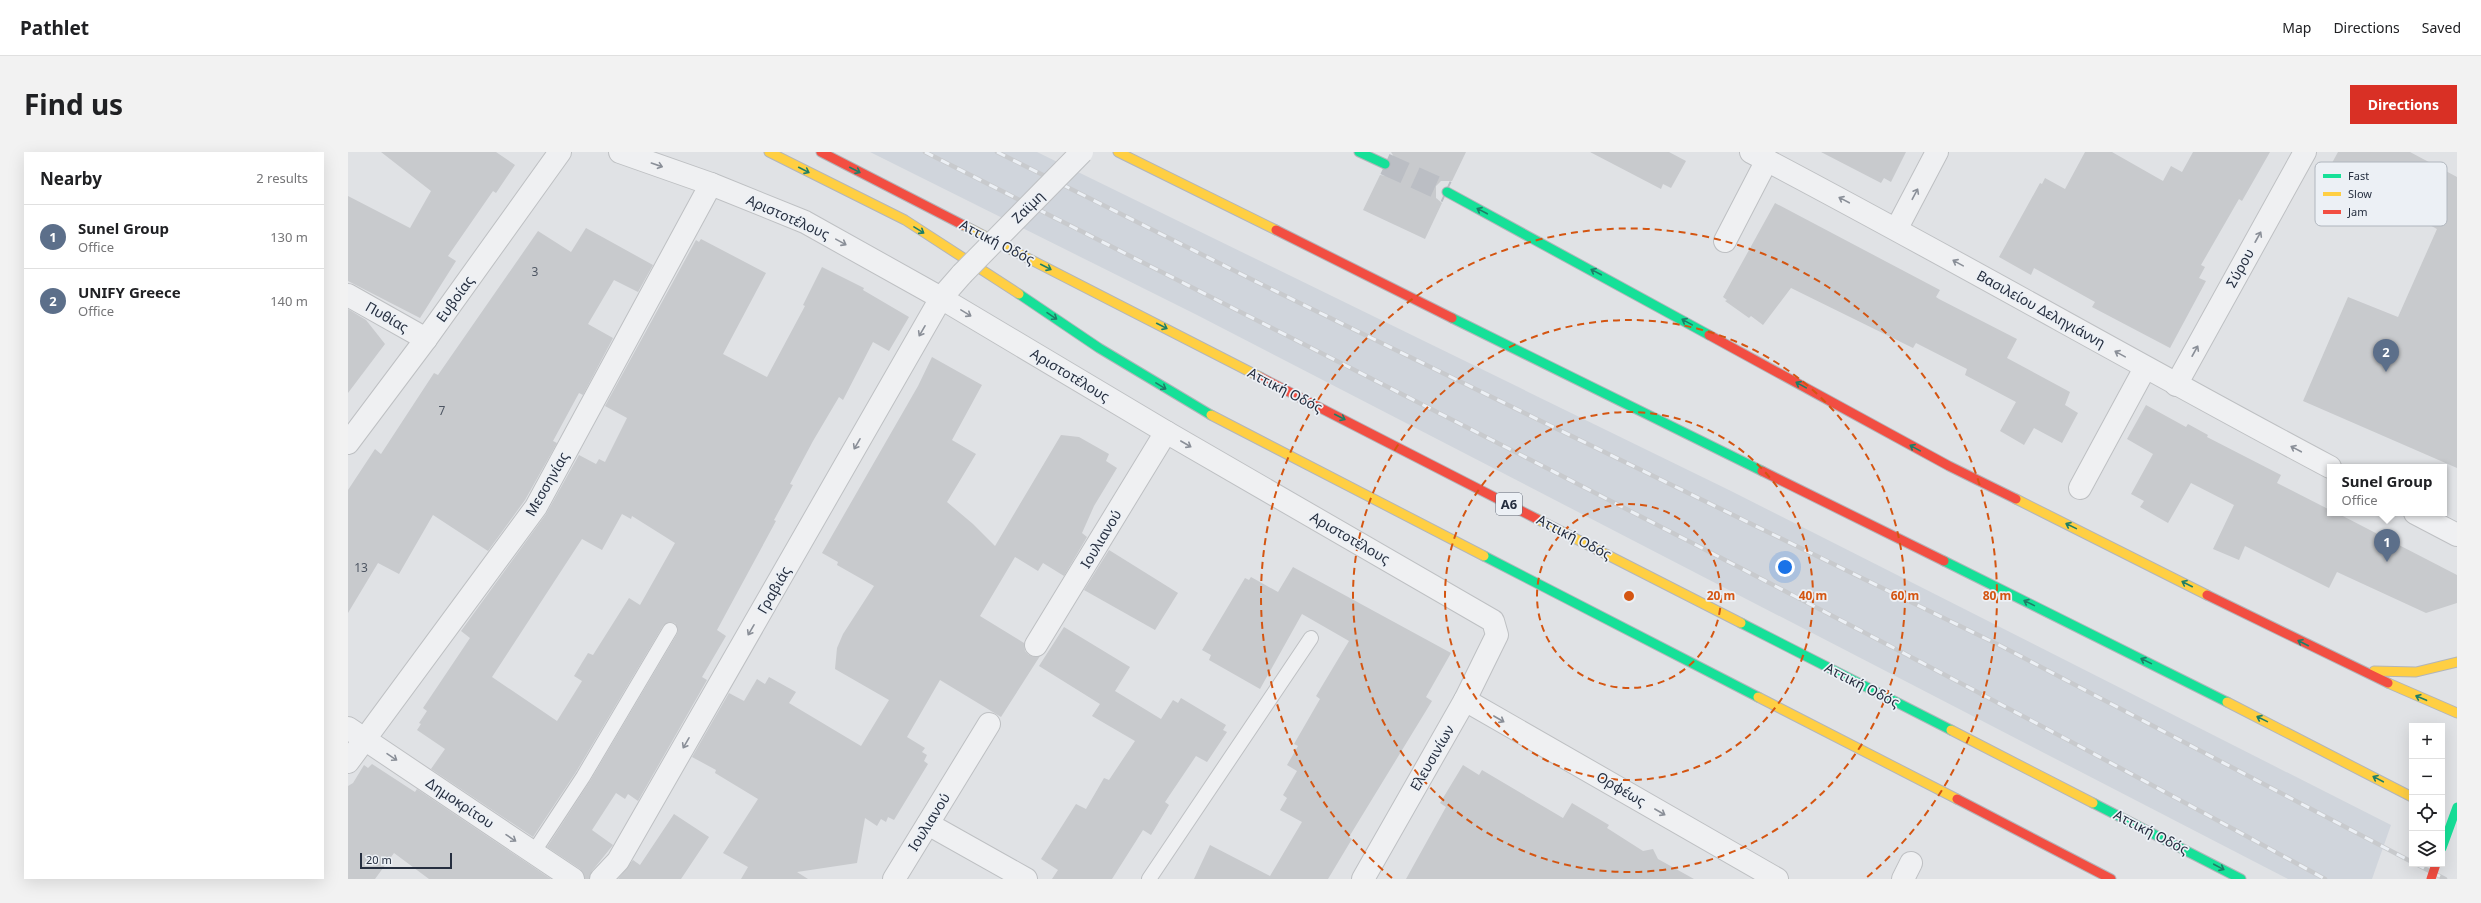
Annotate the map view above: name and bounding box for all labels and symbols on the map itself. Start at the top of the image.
one-way arrow [650,162,663,169]
legend [2315,162,2447,226]
one-way arrow [798,166,810,174]
one-way arrow [849,167,861,174]
text: Fast [2348,168,2369,183]
street label: Ζαϊμη [1007,186,1048,227]
text: Slow [2348,186,2372,201]
one-way arrow [1912,188,1919,200]
street label: Αριστοτέλους [744,190,833,243]
one-way arrow [1838,196,1850,204]
text: Jam [2347,204,2367,219]
one-way arrow [1476,207,1488,214]
street label: Αττική Οδός [957,215,1038,269]
one-way arrow [913,226,925,234]
one-way arrow [2254,231,2262,243]
one-way arrow [835,238,847,246]
street label: Σύρου [2221,245,2258,291]
one-way arrow [1952,258,1964,266]
house number: 3 [532,263,539,280]
one-way arrow [1040,264,1052,271]
street label: Βασιλείου Δεληγιάννη [1974,265,2109,352]
one-way arrow [1590,268,1602,276]
street label: Ευβοίας [431,272,478,326]
street label: Πυθίας [362,297,412,337]
one-way arrow [960,309,972,317]
one-way arrow [1046,312,1057,320]
one-way arrow [1682,318,1694,326]
one-way arrow [1155,323,1167,331]
one-way arrow [917,325,925,337]
pin: 2 [2373,339,2399,372]
street label: Αριστοτέλους [1027,343,1114,406]
one-way arrow [2191,345,2199,357]
one-way arrow [2114,349,2126,357]
street label: Αττική Οδός [1245,363,1326,417]
one-way arrow [1795,380,1807,388]
one-way arrow [1155,382,1167,390]
house number: 7 [439,402,446,419]
one-way arrow [1333,414,1345,422]
one-way arrow [853,438,861,450]
one-way arrow [1180,440,1192,448]
one-way arrow [1909,443,1921,451]
one-way arrow [2290,445,2302,452]
street label: Μεσσηνίας [520,448,573,519]
road number: Α6 [1496,493,1522,515]
street label: Ιουλιανού [1076,506,1126,572]
street label: Αριστοτέλους [1307,507,1394,568]
street label: Αττική Οδός [1534,510,1615,564]
one-way arrow [2066,522,2078,529]
pin: 1 [2374,529,2400,562]
your location [1775,557,1795,577]
house number: 13 [354,559,368,576]
street label: Γραβιάς [752,562,795,617]
one-way arrow [2182,580,2194,587]
text: 20 m [1707,587,1735,604]
text: 40 m [1799,587,1827,604]
text: 60 m [1891,587,1919,604]
text: 80 m [1983,587,2011,604]
centre of rings [1622,589,1636,603]
one-way arrow [2024,599,2036,606]
one-way arrow [746,624,754,636]
one-way arrow [2298,639,2310,646]
one-way arrow [2140,657,2152,664]
street label: Αττική Οδός [1822,658,1903,712]
one-way arrow [2416,693,2428,701]
one-way arrow [1493,715,1505,723]
one-way arrow [2256,715,2268,722]
street label: Ελευσινίων [1405,722,1458,794]
one-way arrow [682,737,690,749]
one-way arrow [386,753,397,761]
street label: Ορφέως [1593,767,1650,810]
street label: Δημοκρίτου [423,773,498,832]
one-way arrow [2372,775,2384,782]
street label: Ιουλιανού [903,789,954,854]
street label: Αττική Οδός [2111,805,2192,859]
one-way arrow [1654,808,1666,816]
one-way arrow [506,834,517,842]
scale bar [360,851,452,870]
one-way arrow [2213,864,2225,872]

